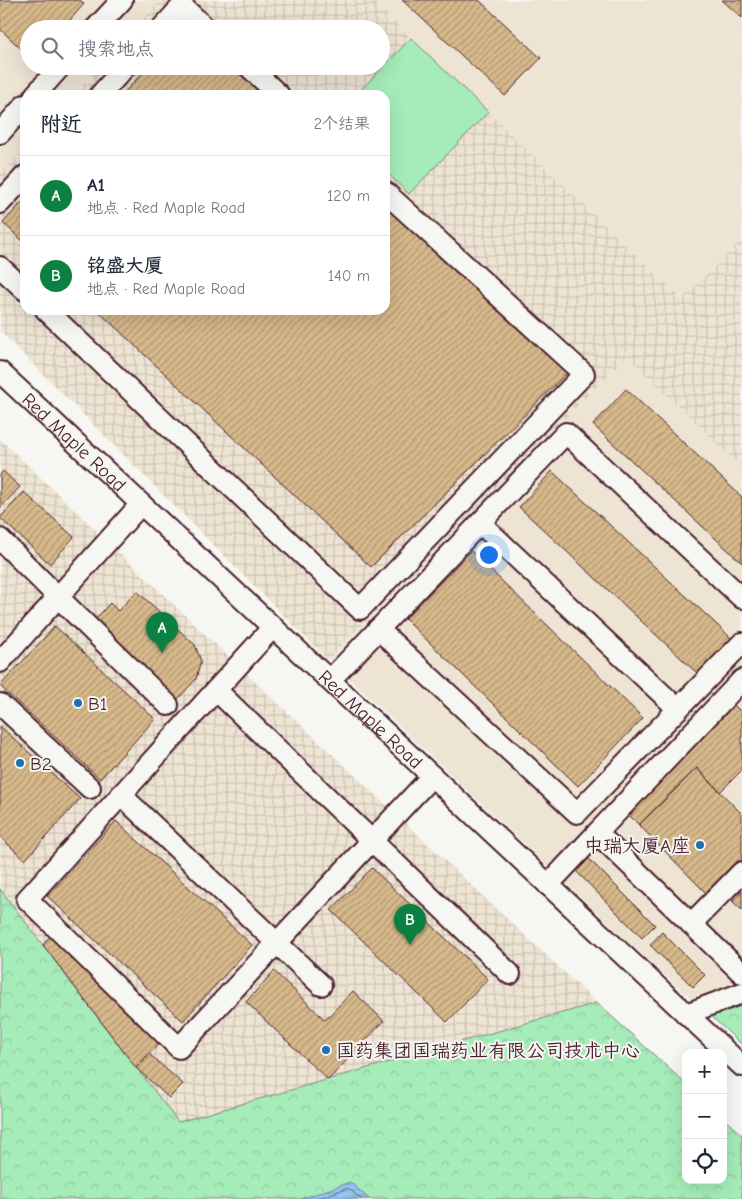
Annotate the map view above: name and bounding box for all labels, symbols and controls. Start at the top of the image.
search box [20,20,390,75]
icon: search [38,34,66,62]
text: 搜索地点 [78,38,154,60]
text: 附近 [40,112,82,136]
text: 2个结果 [314,115,370,133]
text: A1 [87,174,105,196]
text: A [52,187,60,205]
text: 120 m [327,187,370,205]
text: 地点 · Red Maple Road [87,199,245,217]
text: 铭盛大厦 [87,255,163,277]
text: B [51,267,61,285]
text: 140 m [328,267,370,285]
text: 地点 · Red Maple Road [87,280,245,298]
street label: Red Maple Road [17,389,130,496]
your location [476,542,502,568]
pin: A [146,612,178,653]
street label: Red Maple Road [314,666,427,774]
place label: B1 [88,693,107,715]
marker: B1 [72,697,84,709]
place label: B2 [30,753,52,775]
marker: B2 [14,757,26,769]
place label: 中瑞大厦A座 [584,835,690,857]
marker: 中瑞大厦A座 [694,839,706,851]
pin: B [394,904,426,945]
place label: 国药集团国瑞药业有限公司技术中心 [336,1040,640,1062]
marker: 国药集团国瑞药业有限公司技术中心 [320,1044,332,1056]
map controls [682,1049,727,1184]
button: + [682,1049,727,1094]
button: − [682,1094,727,1139]
button: locate [682,1139,727,1184]

